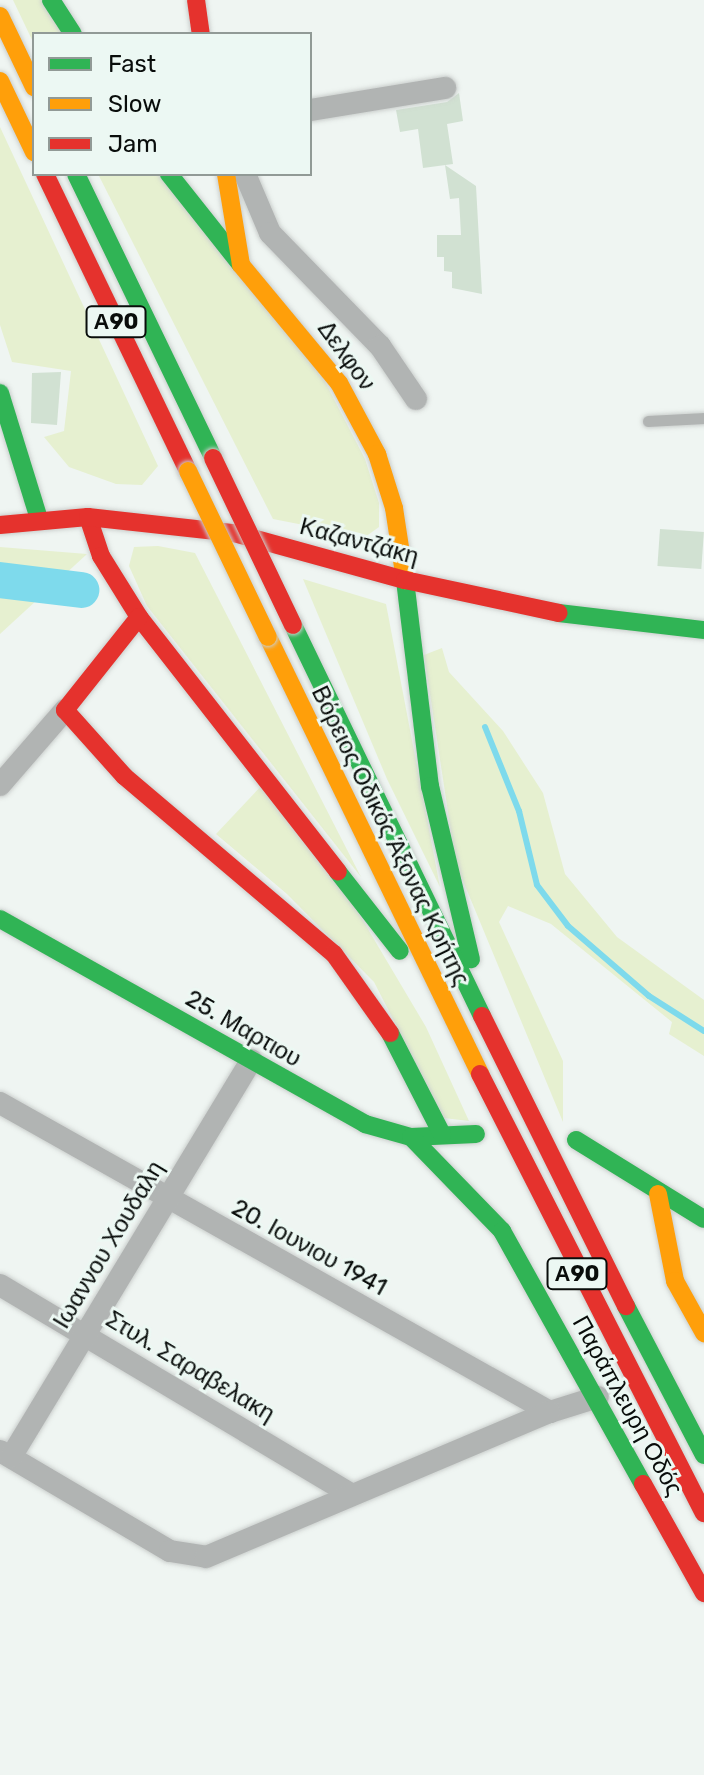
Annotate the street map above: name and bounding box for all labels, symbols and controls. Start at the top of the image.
legend [32,32,312,176]
text: Fast [108,50,156,78]
text: Slow [108,90,161,118]
text: Jam [108,130,158,158]
road number: Α90 [84,304,148,340]
street label: Δελφον [311,315,381,397]
street label: Καζαντζάκη [296,512,422,572]
street label: Βόρειος Οδικός Άξονας Κρήτης [305,681,475,991]
street label: 25. Μαρτιου [180,984,306,1074]
street label: Ιωαννου Χουδαλη [48,1156,170,1334]
street label: 20. Ιουνιου 1941 [227,1194,391,1302]
road number: Α90 [545,1256,609,1292]
street label: Στυλ. Σαραβελακη [100,1305,280,1429]
street label: Παράπλευρη Οδός [566,1311,688,1501]

